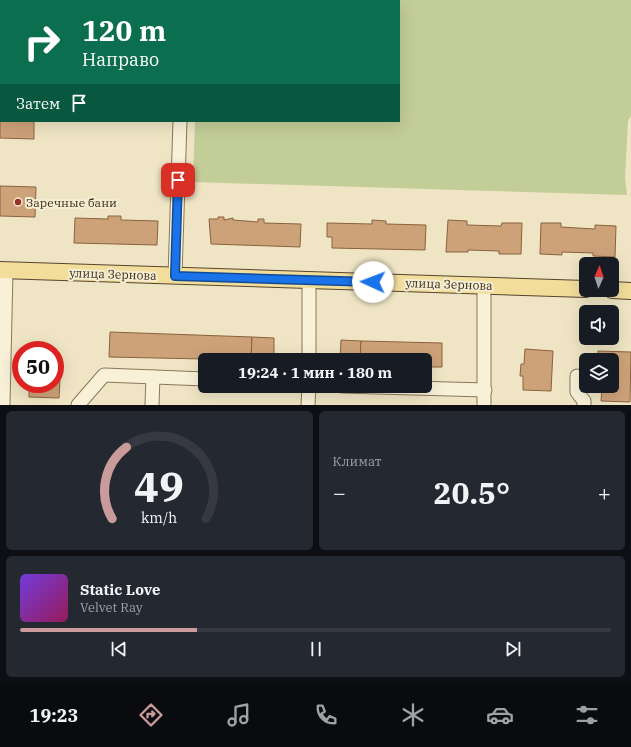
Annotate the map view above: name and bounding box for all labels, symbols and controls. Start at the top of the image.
text: 120 m [82,12,166,49]
icon: right [16,16,68,68]
text: Направо [82,48,159,71]
icon: arrive [68,92,90,114]
text: Затем [16,94,60,113]
pin [161,163,195,197]
icon: arrive [167,169,189,191]
place label: Заречные бани [26,195,117,210]
marker: Заречные бани [13,197,23,207]
north arrow [579,257,619,297]
map controls [579,257,619,393]
position arrow [352,261,394,303]
street label: улица Зернова [69,265,157,283]
street label: улица Зернова [405,275,493,293]
button: sound [579,305,619,345]
speed limit sign: 50 [12,341,64,393]
button: layers [579,353,619,393]
text: 19:24 · 1 мин · 180 m [238,363,392,382]
text: Климат [333,453,382,470]
text: 49 [134,458,184,512]
text: 20.5° [433,473,510,512]
text: − [333,478,346,507]
text: + [598,478,611,507]
text: km/h [141,507,177,526]
text: Static Love [80,580,160,599]
text: Velvet Ray [80,599,143,616]
icon: previous [108,638,130,660]
icon: pause [305,638,327,660]
icon: next [502,638,524,660]
icon: directions [137,701,165,729]
icon: music [225,701,253,729]
icon: phone [312,701,340,729]
icon: climate [399,701,427,729]
icon: car [486,701,514,729]
icon: filters [573,701,601,729]
text: 19:23 [30,704,78,727]

